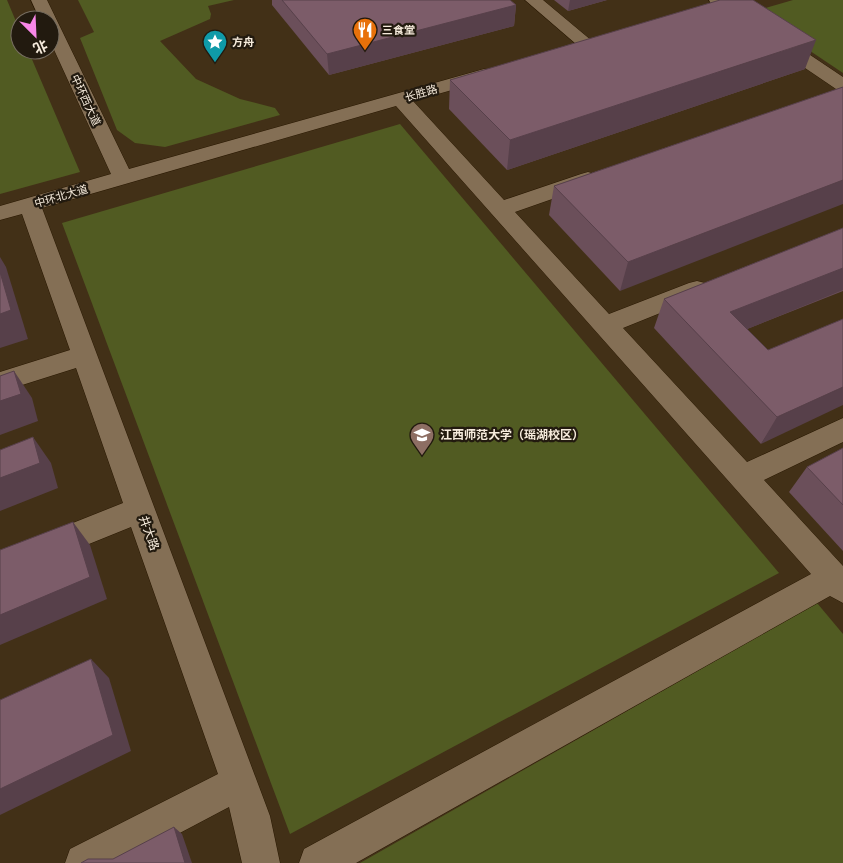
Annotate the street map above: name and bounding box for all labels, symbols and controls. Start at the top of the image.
north arrow [10,10,60,60]
restaurant icon: 三食堂 [352,17,378,51]
place label: 三食堂 [382,24,415,36]
place icon: 方舟 [202,29,228,63]
place label: 方舟 [232,36,254,48]
text: 北 [31,37,50,57]
street label: 中环西大道 [69,73,103,127]
street label: 长胜路 [403,83,439,103]
street label: 中环北大道 [33,183,89,209]
school or university icon: 江西师范大学（瑶湖校区） [409,422,435,456]
place label: 江西师范大学（瑶湖校区） [440,428,584,442]
street label: 井大路 [136,514,162,552]

